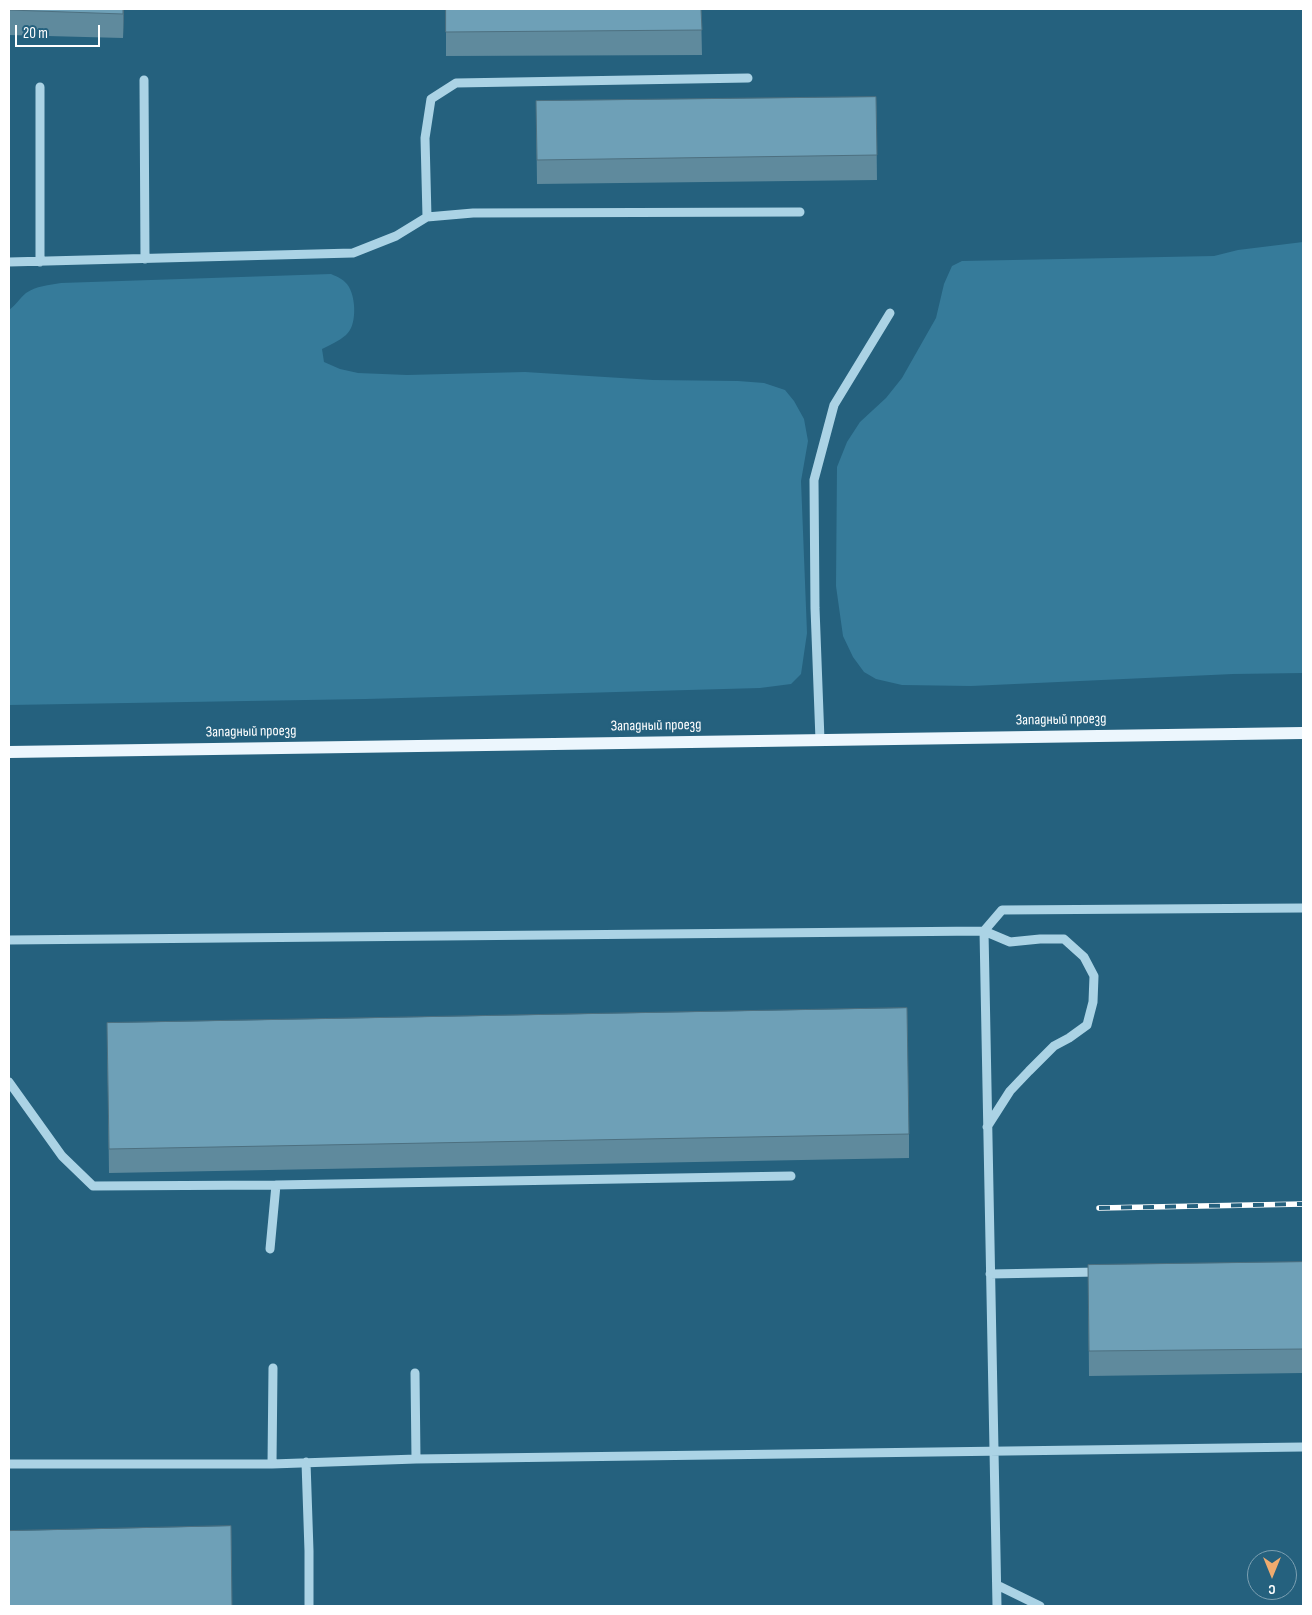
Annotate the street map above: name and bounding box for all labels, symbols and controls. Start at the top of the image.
scale bar [18,15,102,47]
text: 20 m [23,24,48,43]
street label: Западный проезд [1015,710,1107,730]
street label: Западный проезд [610,716,702,736]
street label: Западный проезд [205,722,297,742]
north arrow [1247,1550,1297,1600]
text: С [1268,1581,1276,1598]

